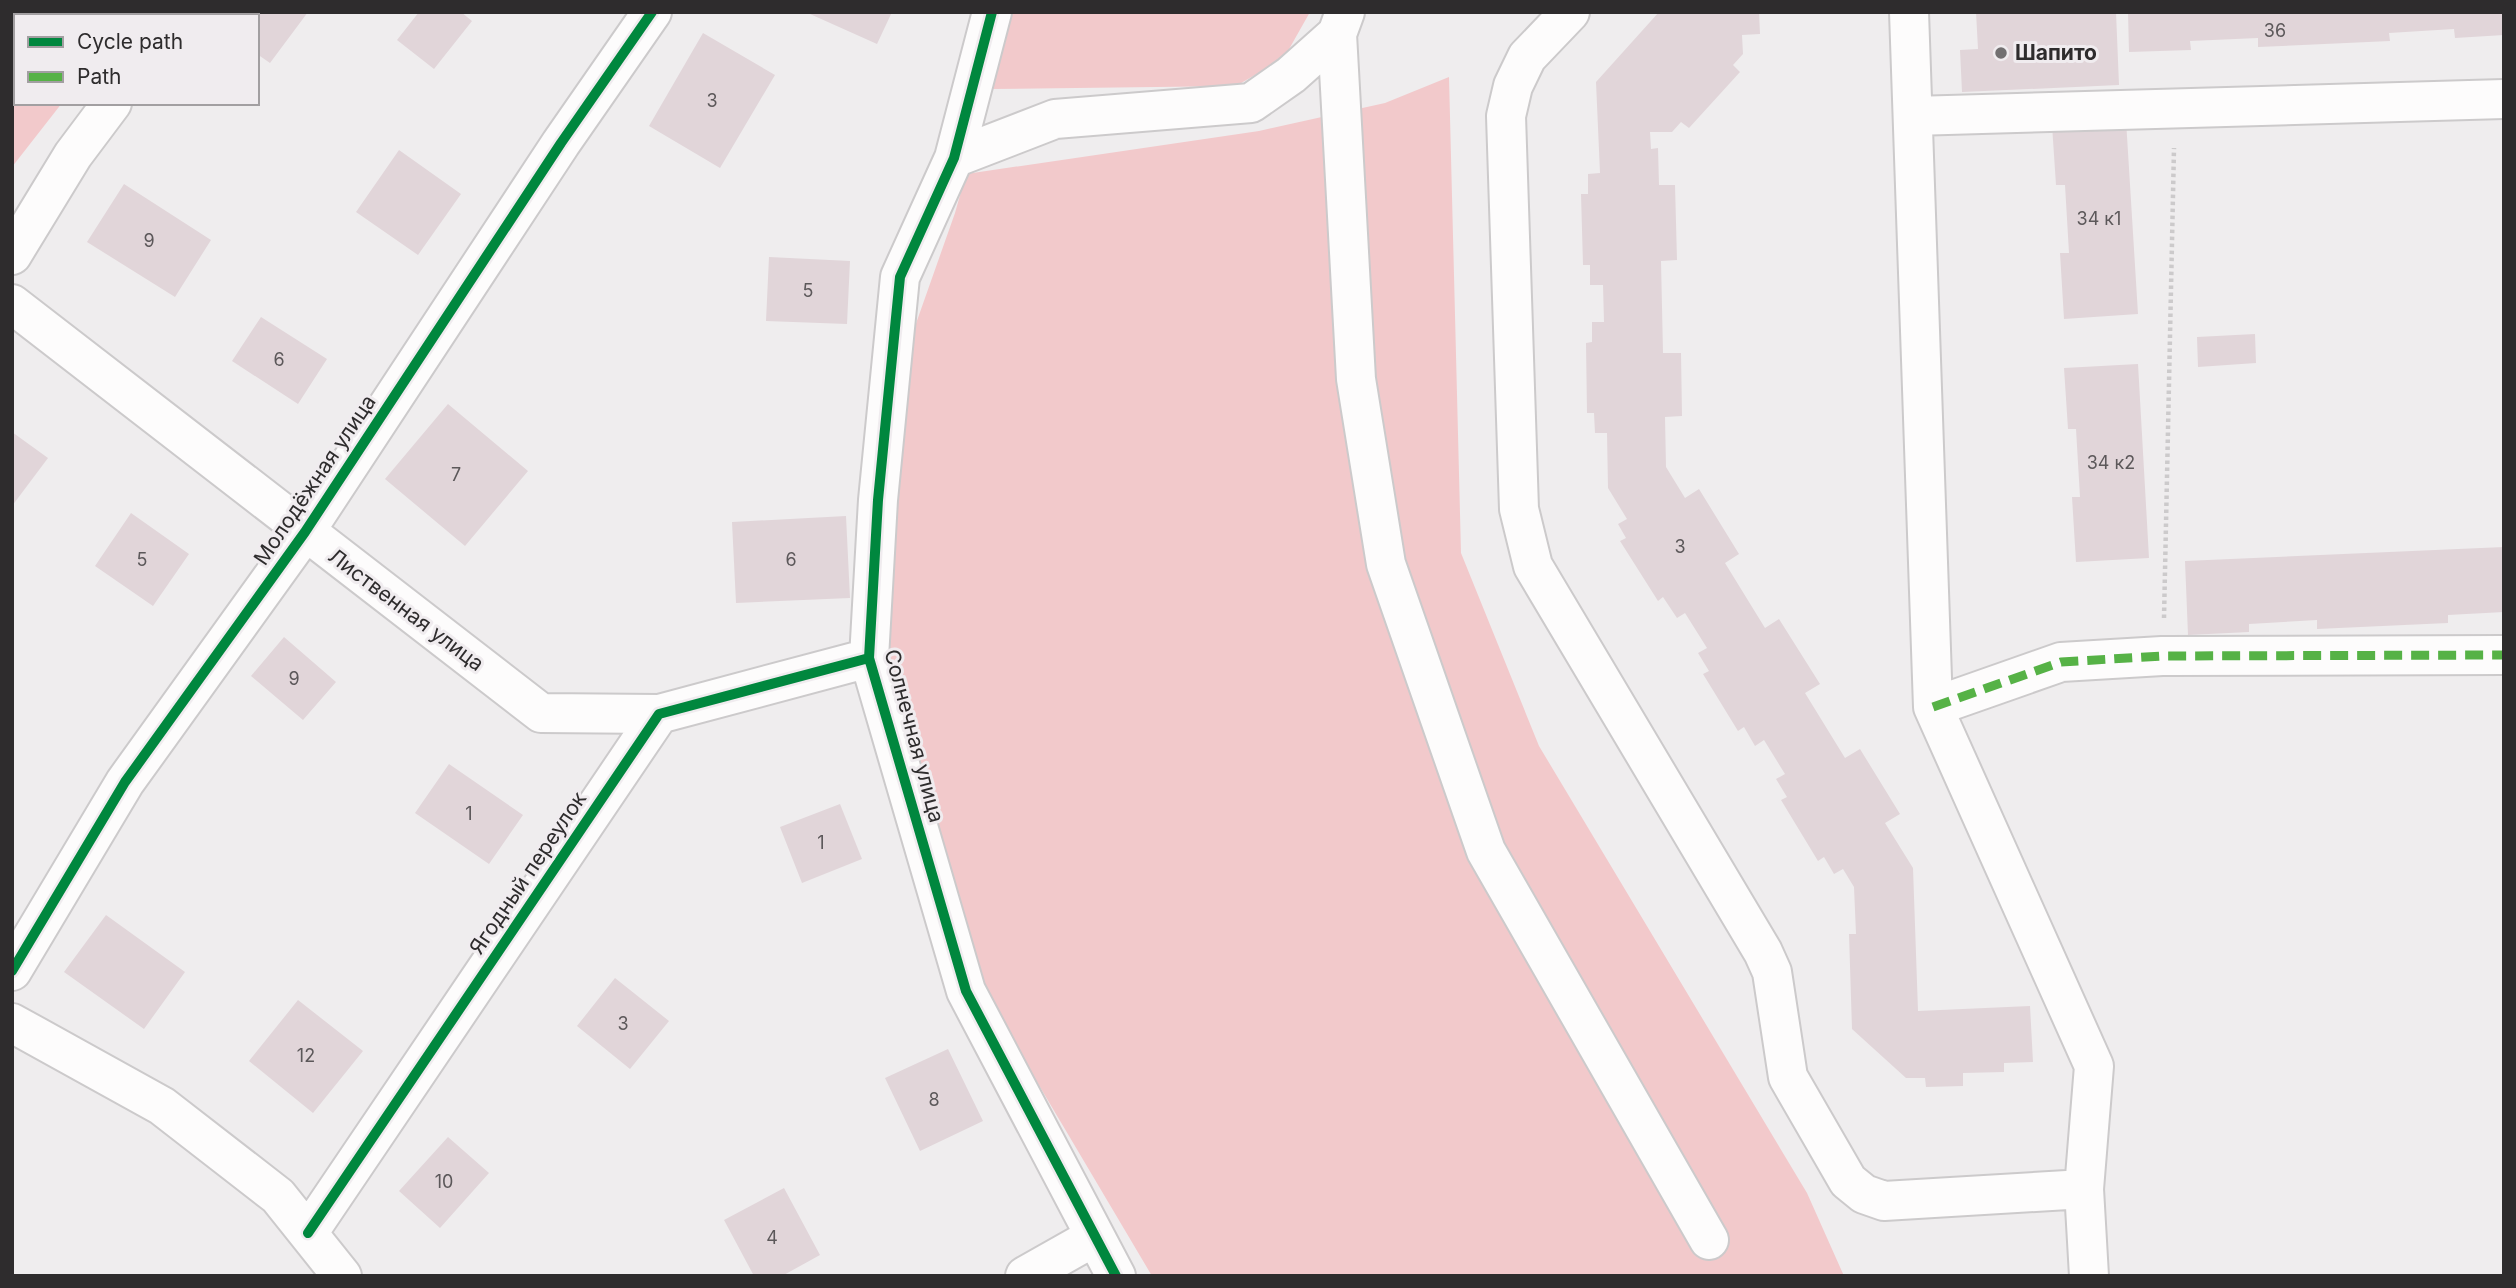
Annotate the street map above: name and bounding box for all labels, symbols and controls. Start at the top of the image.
legend [14,14,259,105]
house number: 36 [2264,20,2286,41]
text: Cycle path [77,29,183,54]
place label: Шапито [2015,40,2097,65]
marker: Шапито [1993,45,2009,61]
text: Path [77,64,122,89]
house number: 3 [706,90,718,111]
house number: 34 к1 [2077,208,2121,229]
house number: 9 [143,230,155,251]
house number: 5 [803,280,813,301]
house number: 6 [273,349,285,370]
street label: Молодёжная улица [248,390,381,569]
house number: 34 к2 [2087,452,2135,473]
house number: 7 [451,464,461,485]
house number: 3 [1674,536,1686,557]
street label: Лиственная улица [324,543,489,676]
house number: 5 [137,549,147,570]
house number: 6 [785,549,797,570]
street label: Солнечная улица [879,646,950,825]
house number: 9 [288,668,300,689]
street label: Ягодный переулок [464,786,592,959]
house number: 1 [465,803,473,824]
house number: 1 [817,832,825,853]
house number: 3 [617,1013,629,1034]
house number: 12 [297,1045,315,1066]
house number: 8 [928,1089,940,1110]
house number: 10 [435,1171,453,1192]
house number: 4 [766,1227,778,1248]

